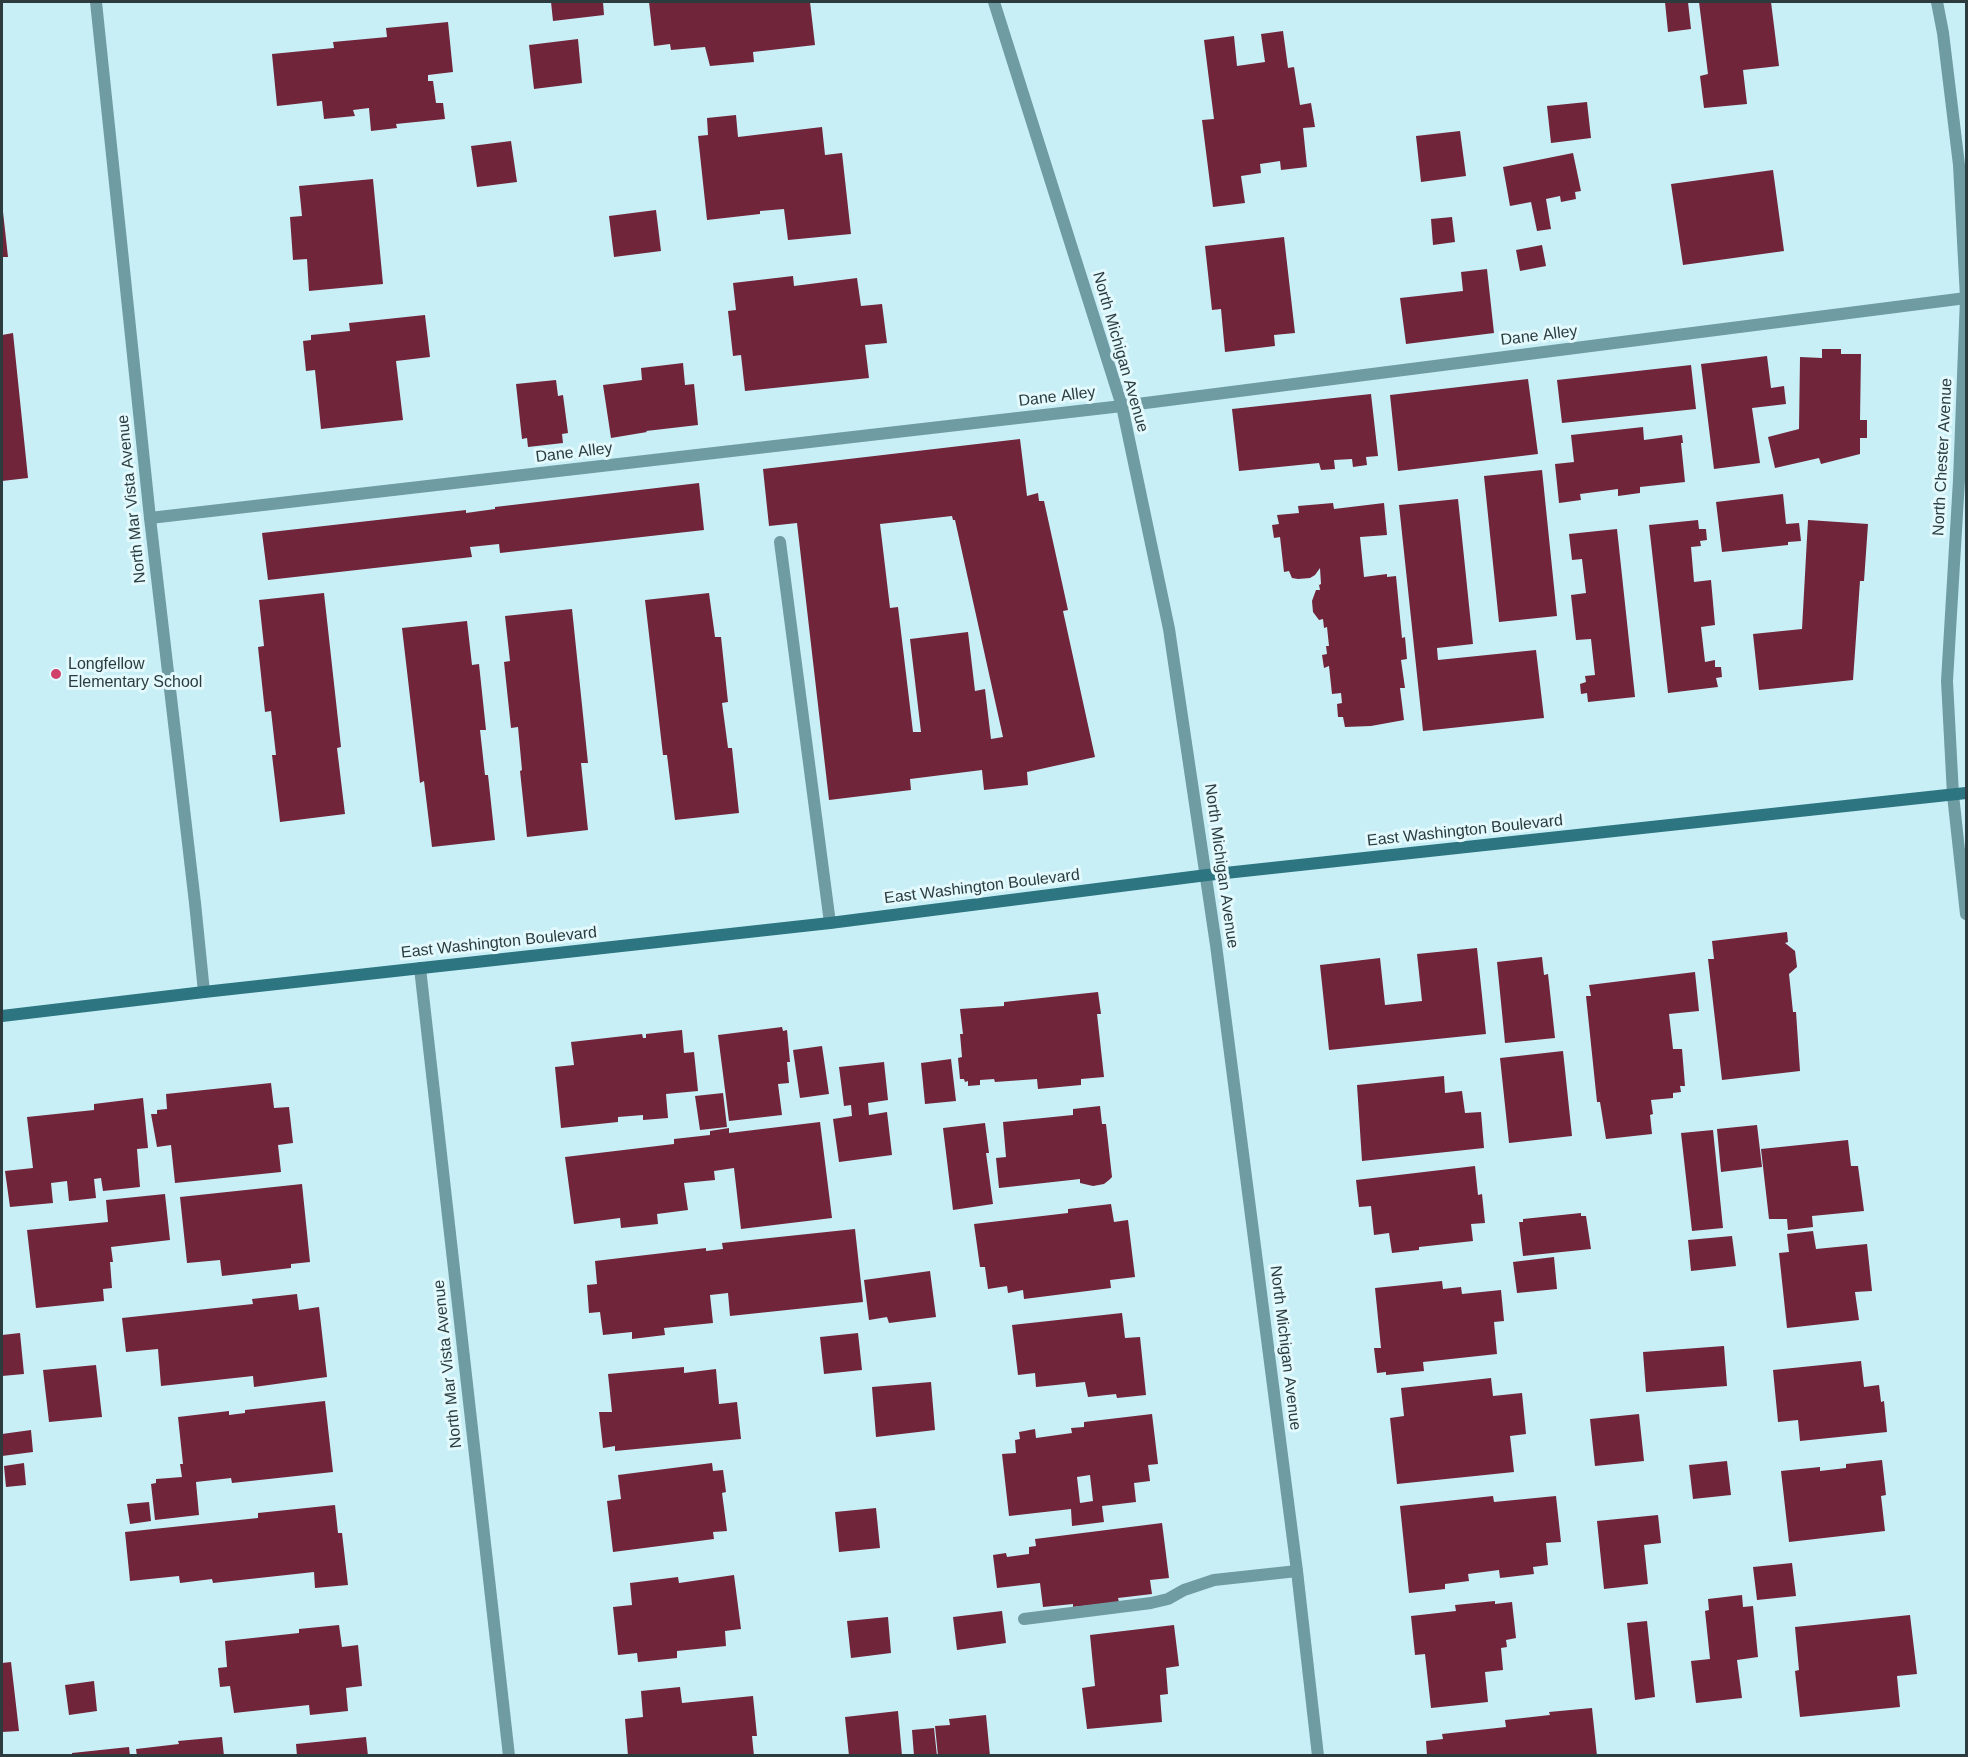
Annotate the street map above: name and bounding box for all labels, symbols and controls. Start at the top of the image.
street label: North Michigan Avenue [1088,270,1152,434]
street label: Dane Alley [1499,322,1579,350]
street label: North Chester Avenue [1929,378,1957,536]
street label: Dane Alley [1017,383,1097,411]
street label: North Mar Vista Avenue [114,414,150,584]
street label: Dane Alley [534,439,614,467]
place label: Longfellow Elementary School [68,655,202,693]
marker: Longfellow Elementary School [49,667,63,681]
street label: North Michigan Avenue [1200,782,1242,950]
street label: East Washington Boulevard [1366,811,1564,851]
street label: East Washington Boulevard [883,865,1081,909]
street label: East Washington Boulevard [400,923,598,963]
street label: North Michigan Avenue [1265,1264,1305,1432]
street label: North Mar Vista Avenue [430,1279,466,1449]

